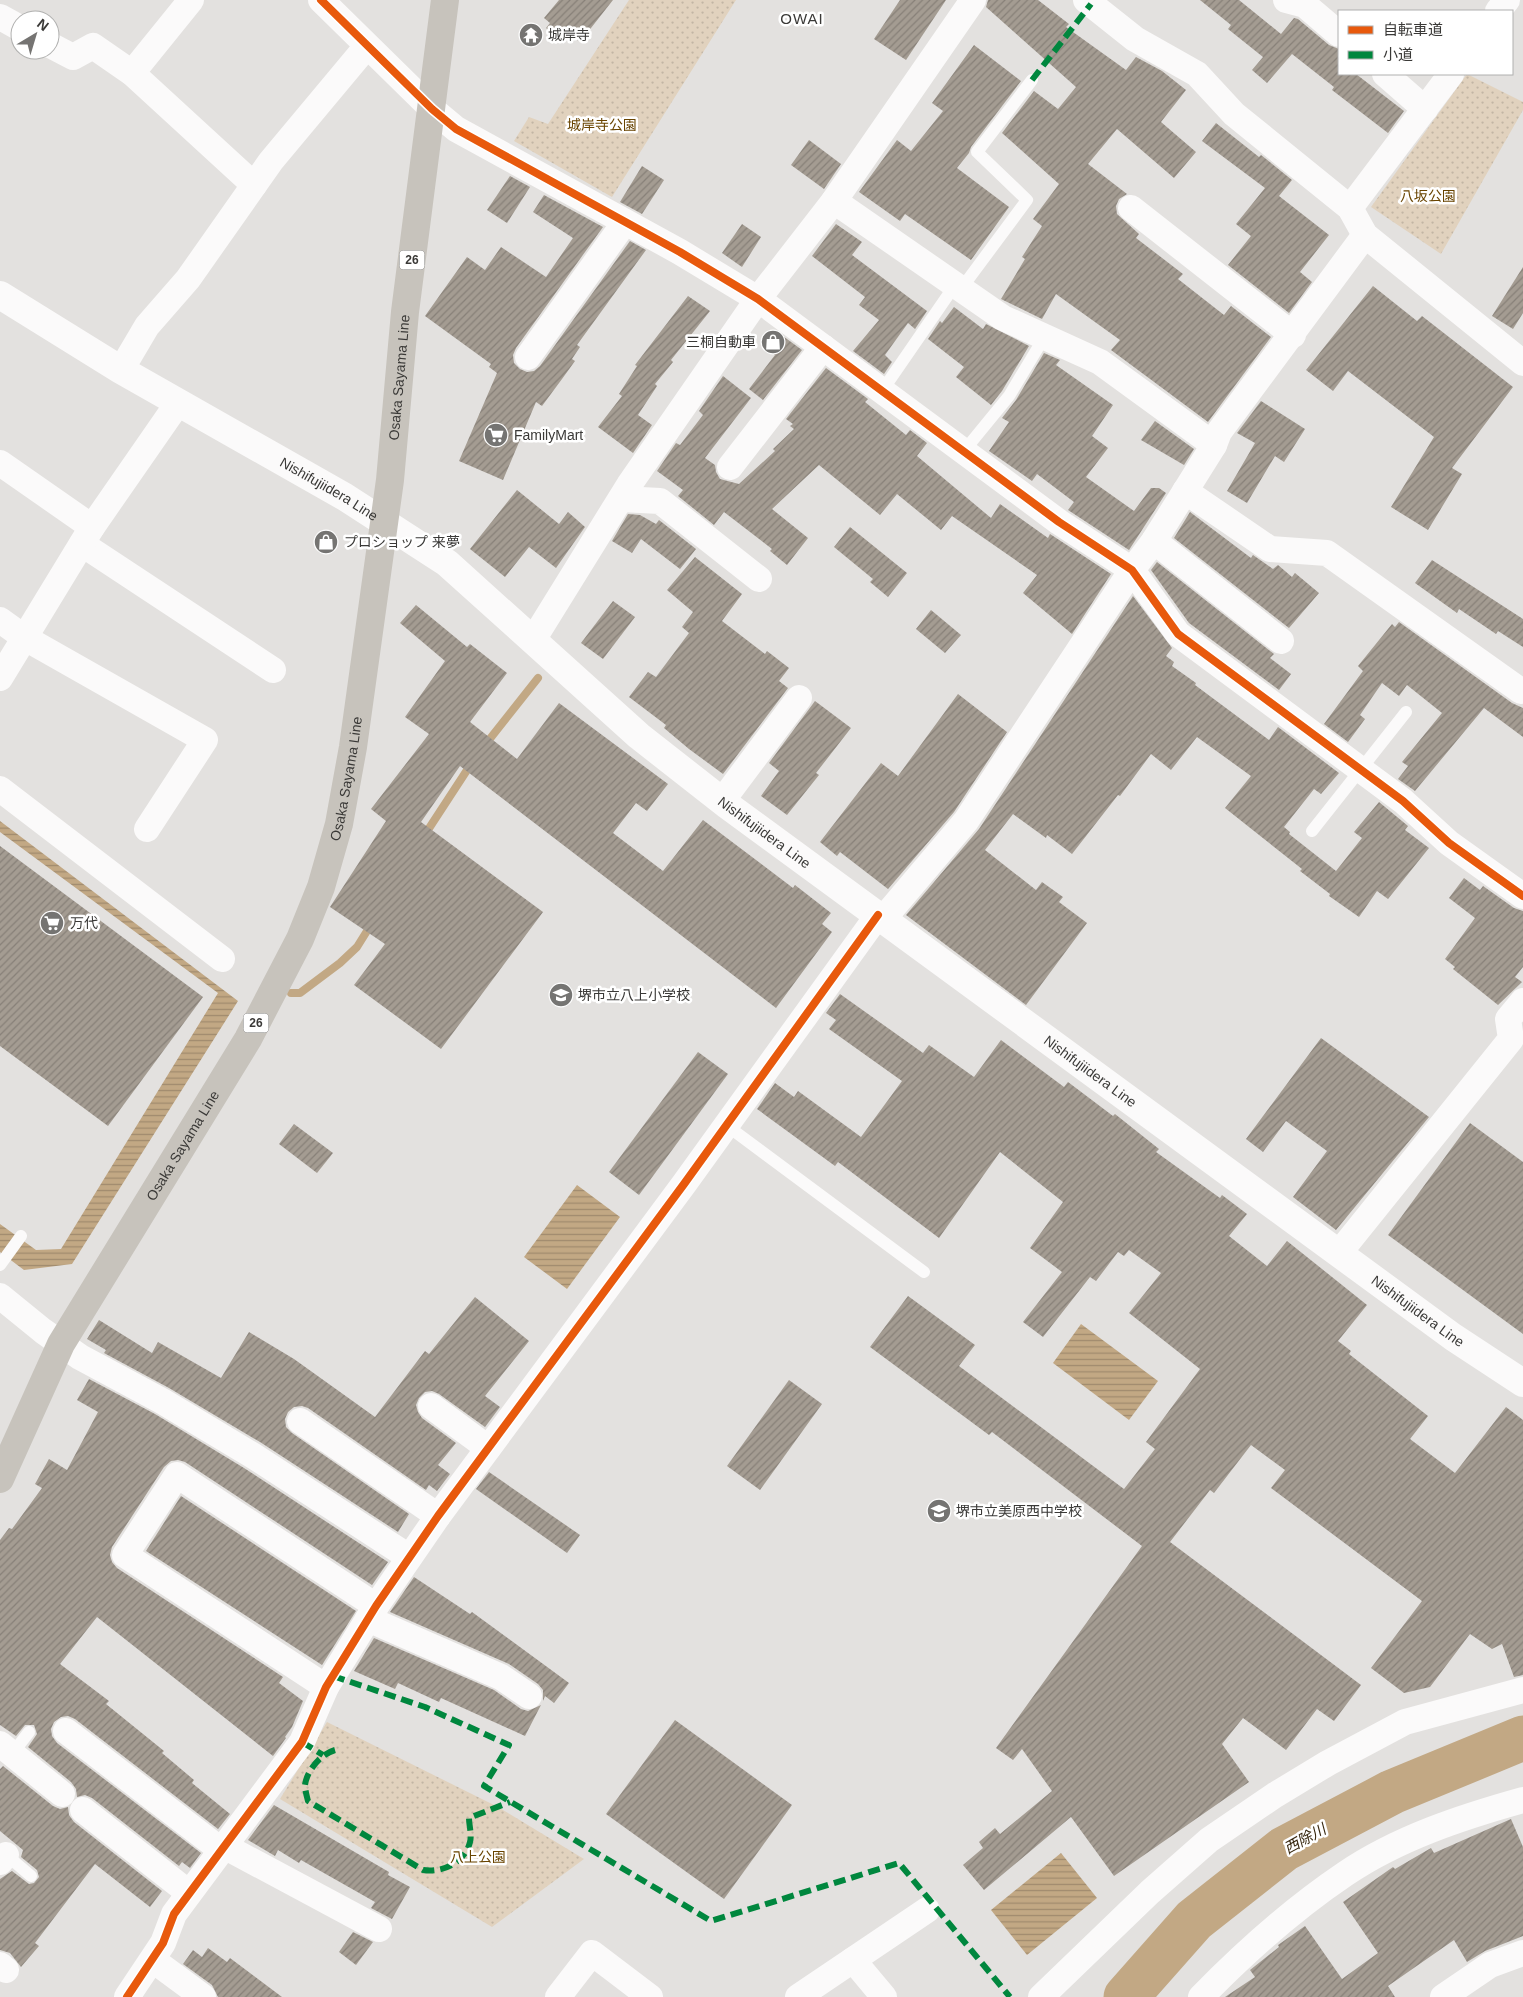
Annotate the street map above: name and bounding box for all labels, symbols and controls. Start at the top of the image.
north arrow [10,10,60,60]
district label: OWAI [780,10,824,27]
legend [1338,10,1513,75]
text: N [34,15,52,34]
text: 自転車道 [1383,21,1443,38]
temple icon: 城岸寺 [518,22,544,48]
place label: 城岸寺 [548,27,590,43]
text: 小道 [1383,46,1413,63]
park label: 城岸寺公園 [567,117,637,133]
park label: 八坂公園 [1400,188,1456,204]
road number: 26 [400,250,424,270]
street label: Osaka Sayama Line [386,314,413,441]
shop icon: 三桐自動車 [760,329,786,355]
place label: 三桐自動車 [686,334,756,350]
supermarket icon: FamilyMart [483,422,509,448]
place label: FamilyMart [514,427,583,443]
street label: Nishifujiidera Line [277,454,381,524]
shop icon: プロショップ 来夢 [313,529,339,555]
place label: プロショップ 来夢 [344,534,460,550]
street label: Osaka Sayama Line [327,715,365,843]
street label: Nishifujiidera Line [715,793,814,872]
supermarket icon: 万代 [39,910,65,936]
place label: 万代 [70,915,98,931]
school or university icon: 堺市立八上小学校 [548,982,574,1008]
place label: 堺市立八上小学校 [578,987,690,1003]
road number: 26 [244,1014,268,1032]
street label: Nishifujiidera Line [1041,1032,1140,1111]
street label: Osaka Sayama Line [143,1087,223,1203]
street label: Nishifujiidera Line [1368,1272,1467,1350]
school or university icon: 堺市立美原西中学校 [926,1498,952,1524]
place label: 堺市立美原西中学校 [956,1503,1082,1519]
water label: 西除川 [1281,1819,1330,1857]
park label: 八上公園 [450,1849,506,1865]

